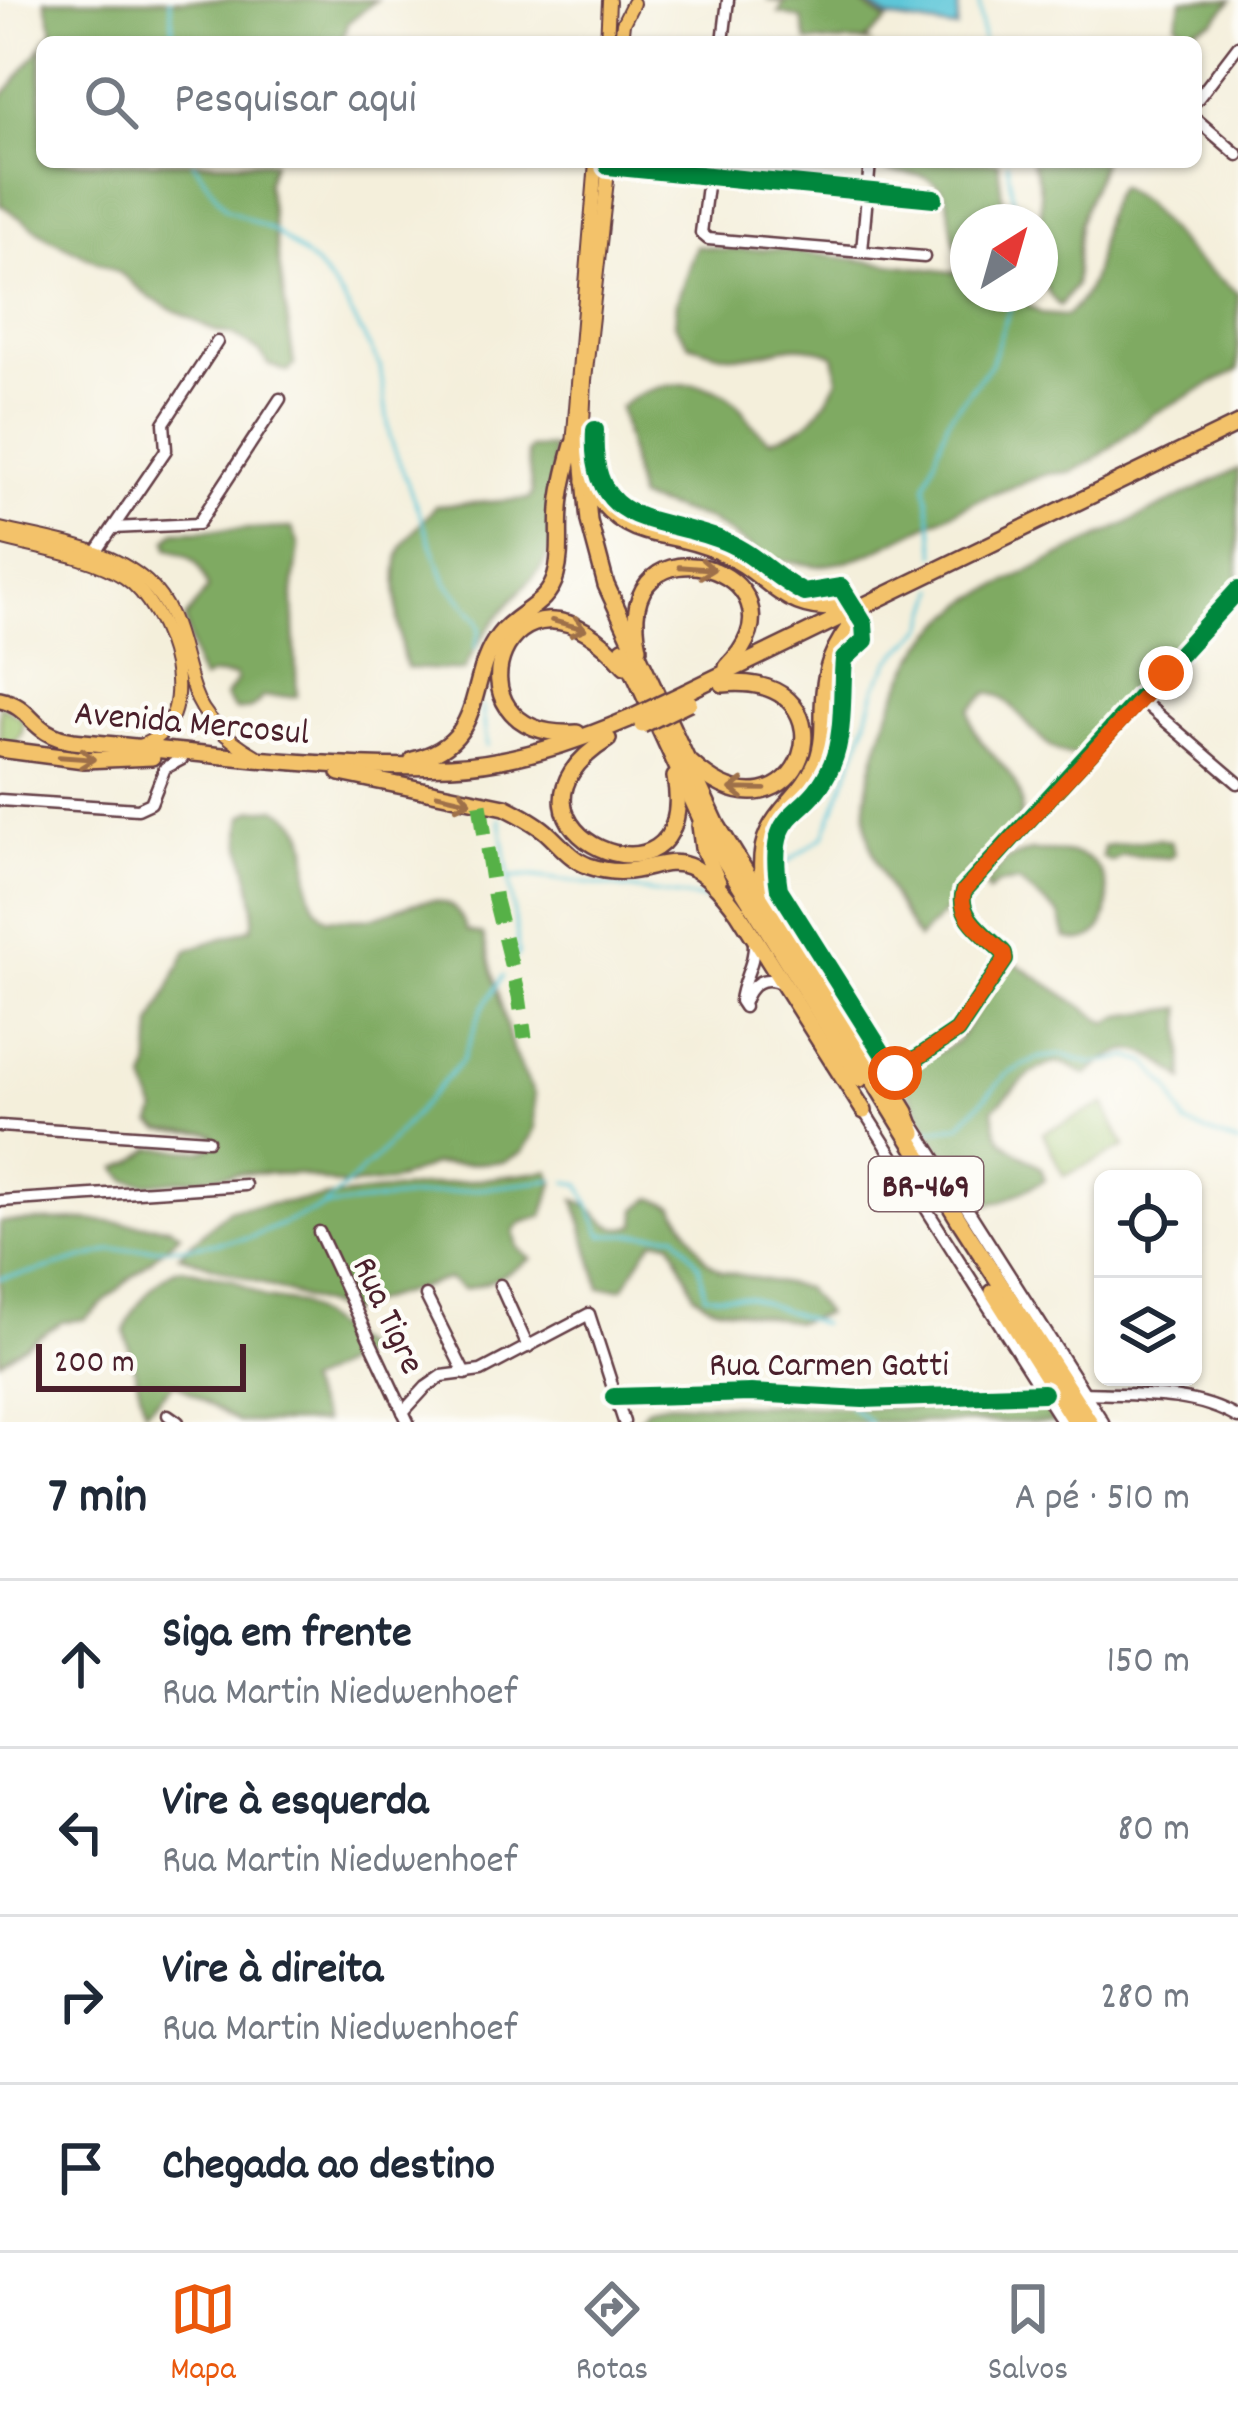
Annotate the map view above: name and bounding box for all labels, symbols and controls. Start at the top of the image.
search box [36,36,1202,168]
icon: search [78,69,144,135]
text: Pesquisar aqui [174,70,417,134]
north arrow [950,204,1058,312]
one-way arrow [676,557,715,580]
one-way arrow [549,616,587,638]
route end [1139,646,1193,700]
street label: Avenida Mercosul [72,690,312,762]
one-way arrow [57,747,96,770]
one-way arrow [729,778,768,800]
one-way arrow [435,788,473,811]
route start [868,1046,922,1100]
road number: BR-469 [869,1157,983,1211]
map controls [1094,1170,1202,1386]
button: locate [1094,1170,1202,1278]
street label: Rua Tigre [336,1249,435,1384]
button: layers [1094,1278,1202,1386]
scale bar [36,1338,246,1391]
text: 200 m [54,1341,135,1388]
street label: Rua Carmen Gatti [709,1342,949,1394]
text: 7 min [48,1464,147,1536]
text: A pé · 510 m [1015,1473,1190,1528]
text: Siga em frente [162,1604,412,1668]
icon: ahead [48,1631,114,1697]
text: 150 m [1106,1636,1190,1691]
text: Rua Martin Niedwenhoef [162,1668,517,1723]
text: Vire à esquerda [162,1772,428,1836]
icon: left [48,1799,114,1865]
text: 80 m [1117,1804,1190,1859]
text: Rua Martin Niedwenhoef [162,1836,517,1891]
text: Vire à direita [162,1940,383,2004]
icon: right [48,1967,114,2033]
text: 280 m [1100,1972,1190,2027]
text: Rua Martin Niedwenhoef [162,2004,517,2059]
icon: arrive [48,2135,114,2201]
text: Chegada ao destino [162,2136,495,2200]
tab: Mapa [170,2276,236,2395]
tab: Rotas [576,2276,648,2395]
tab: Salvos [988,2276,1068,2395]

